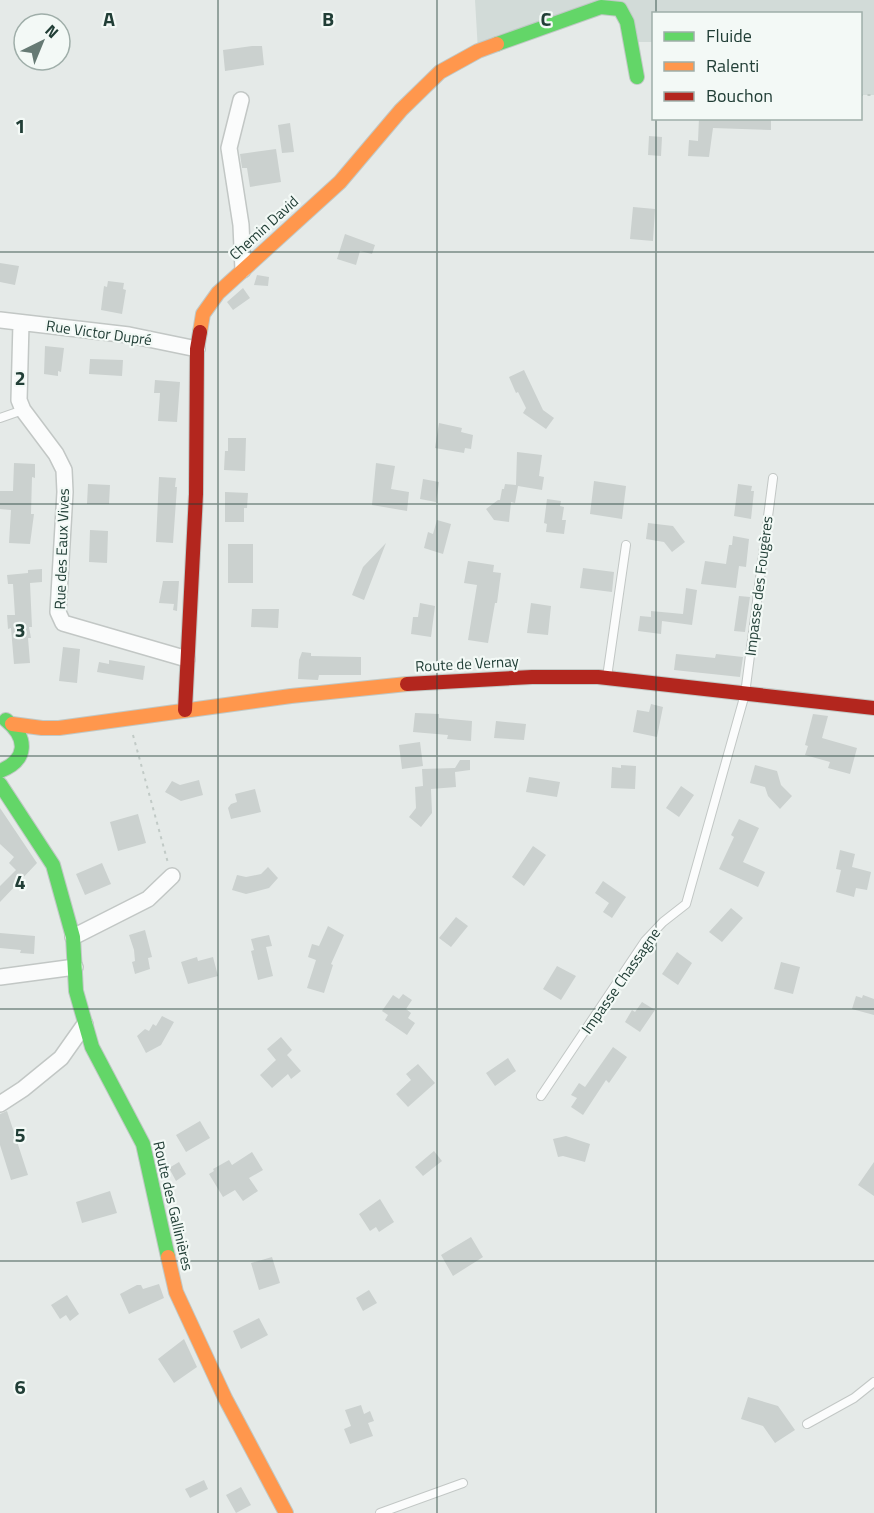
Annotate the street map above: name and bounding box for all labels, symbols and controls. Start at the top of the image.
text: A [103,3,115,34]
text: B [322,3,334,34]
text: C [541,3,552,34]
north arrow [12,12,72,72]
legend [652,12,862,120]
text: N [40,18,64,44]
text: Fluide [706,22,752,49]
text: Ralenti [706,52,759,79]
text: Bouchon [706,82,773,109]
text: 1 [14,110,26,141]
street label: Chemin David [224,190,304,265]
street label: Rue Victor Dupré [45,314,153,351]
text: 2 [14,362,26,393]
street label: Rue des Eaux Vives [48,488,75,610]
street label: Impasse des Fougères [739,515,778,657]
text: 3 [14,614,26,645]
street label: Route de Vernay [415,649,519,678]
text: 4 [14,866,26,897]
street label: Impasse Chassagne [575,923,666,1039]
text: 5 [14,1119,26,1150]
street label: Route des Gallinières [147,1139,200,1273]
text: 6 [14,1371,26,1402]

